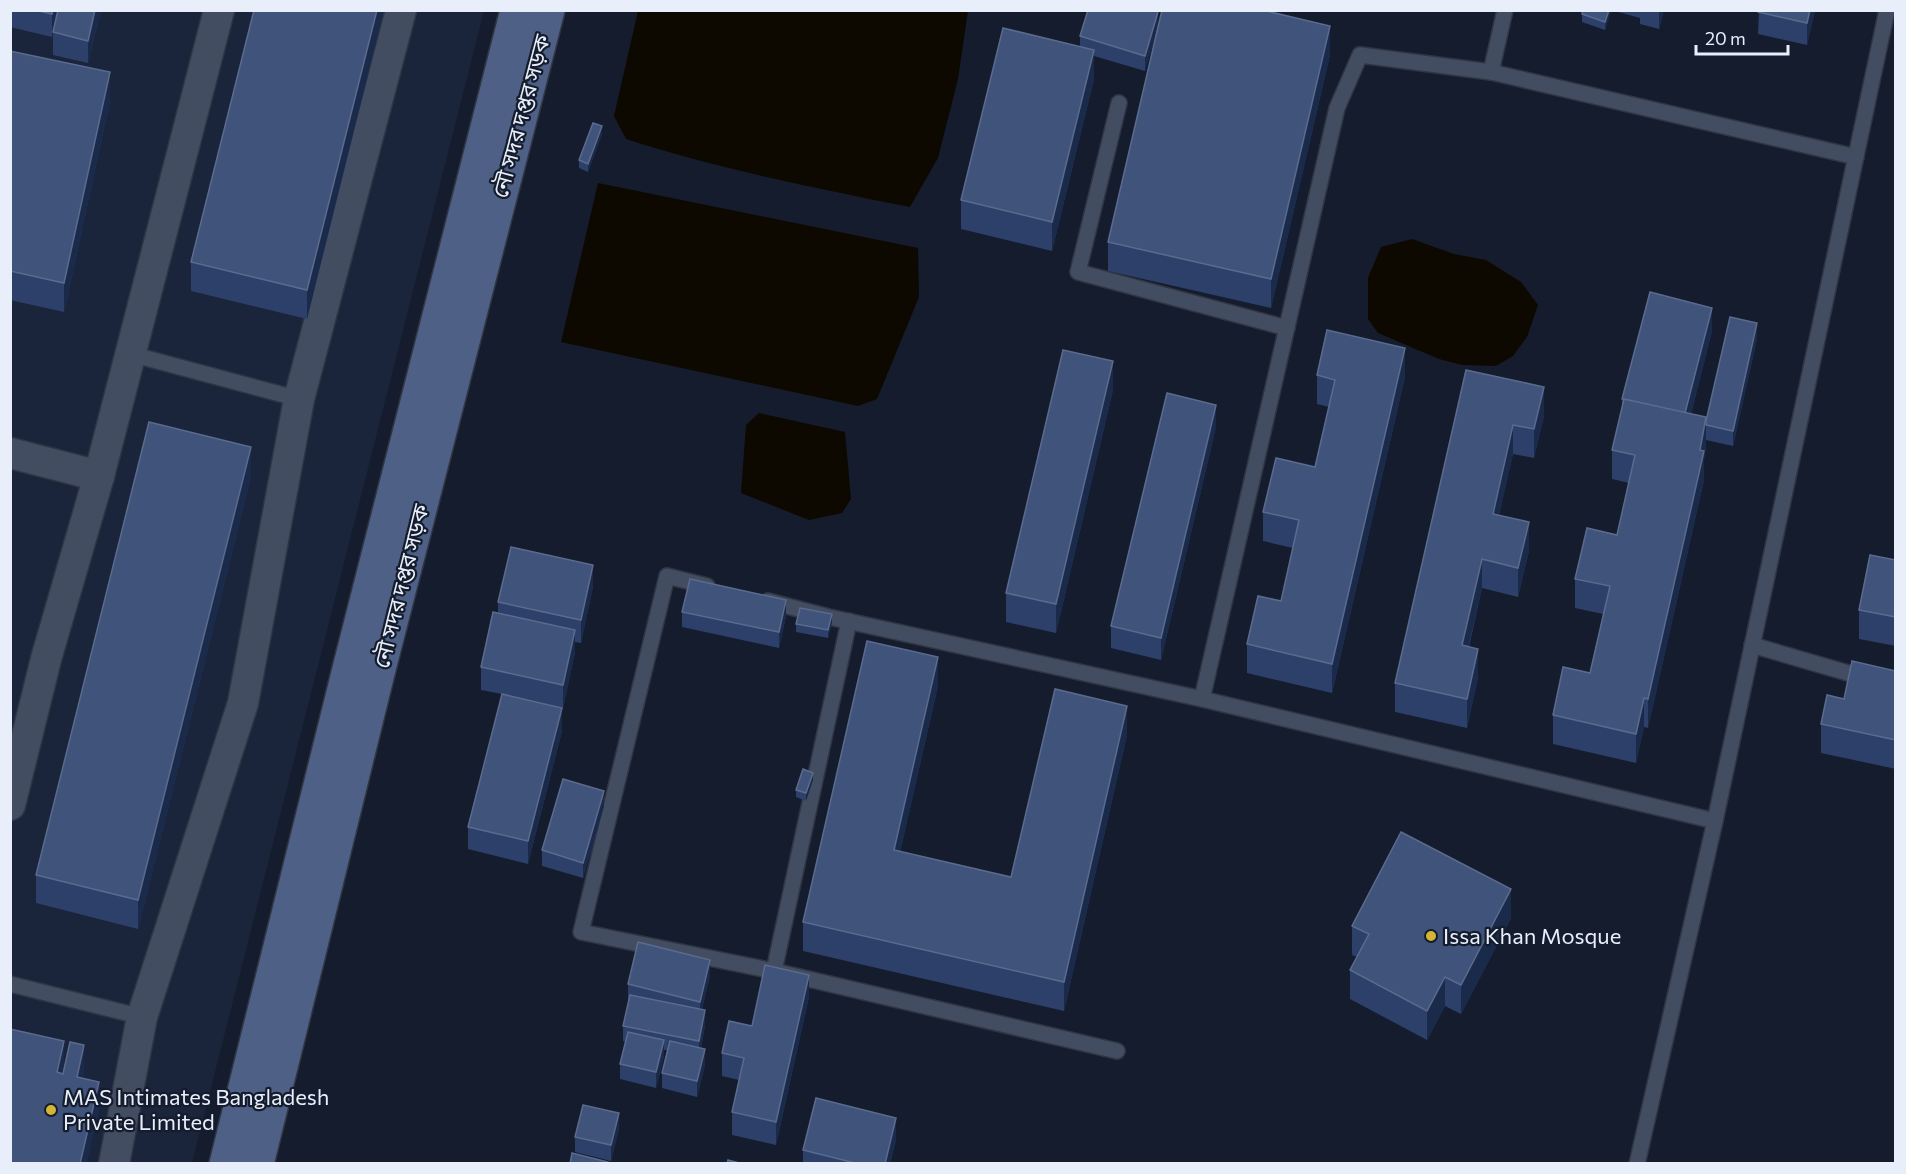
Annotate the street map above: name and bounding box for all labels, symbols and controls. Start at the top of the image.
scale bar [1696,18,1788,56]
text: 20 m [1705,27,1746,49]
street label: নৌ সদর দপ্তর সড়ক [486,31,555,200]
street label: নৌ সদর দপ্তর সড়ক [367,501,434,671]
place label: Issa Khan Mosque [1443,922,1621,949]
marker: Issa Khan Mosque [1424,929,1438,943]
place label: MAS Intimates Bangladesh Private Limited [63,1083,329,1135]
marker: MAS Intimates Bangladesh Private Limited [44,1103,58,1117]

